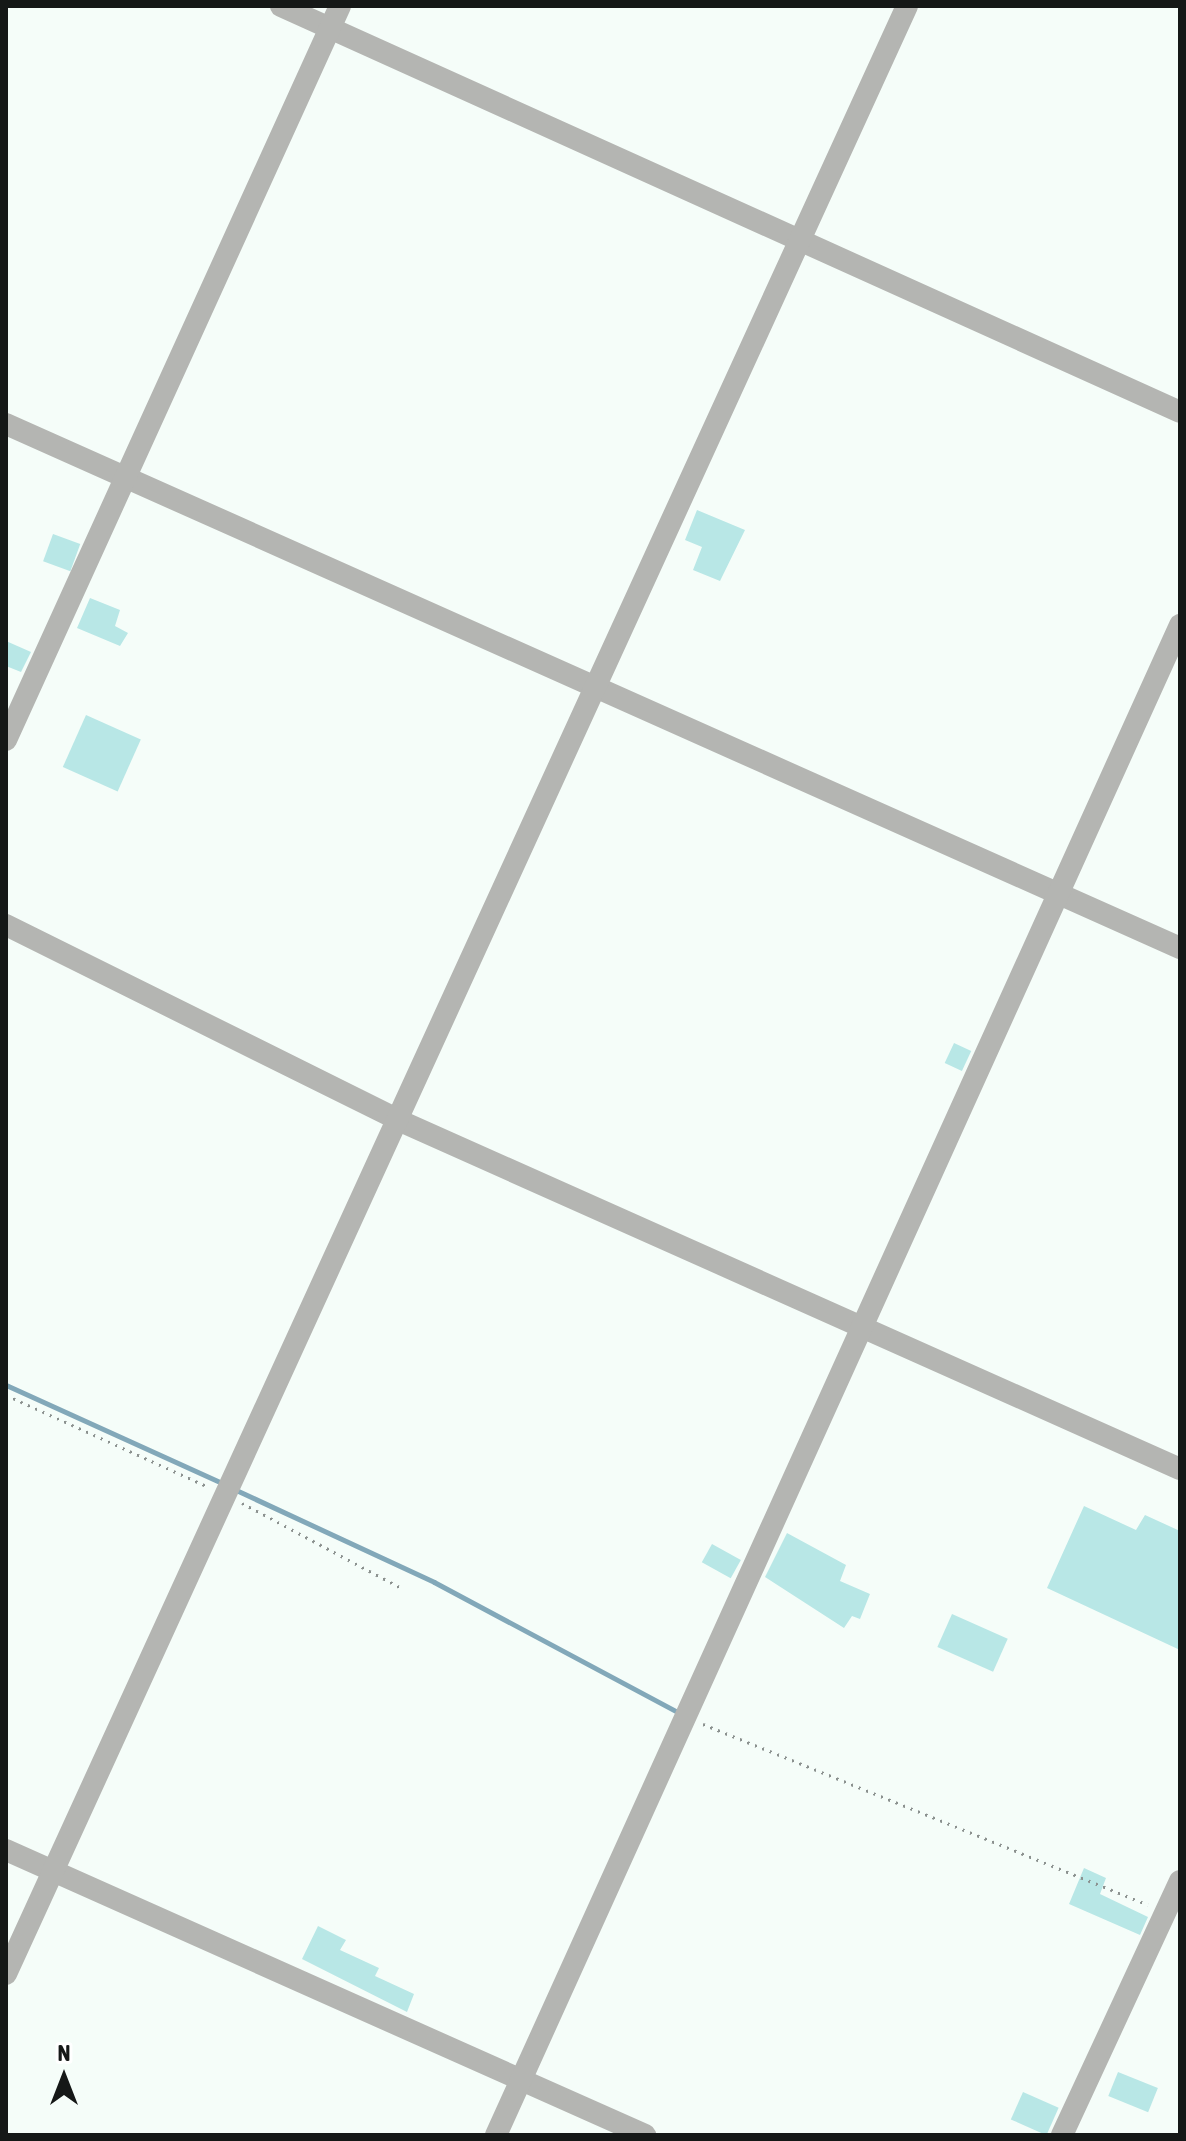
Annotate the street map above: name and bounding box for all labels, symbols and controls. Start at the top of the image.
north arrow [24,2037,104,2117]
text: N [58,2040,70,2066]

